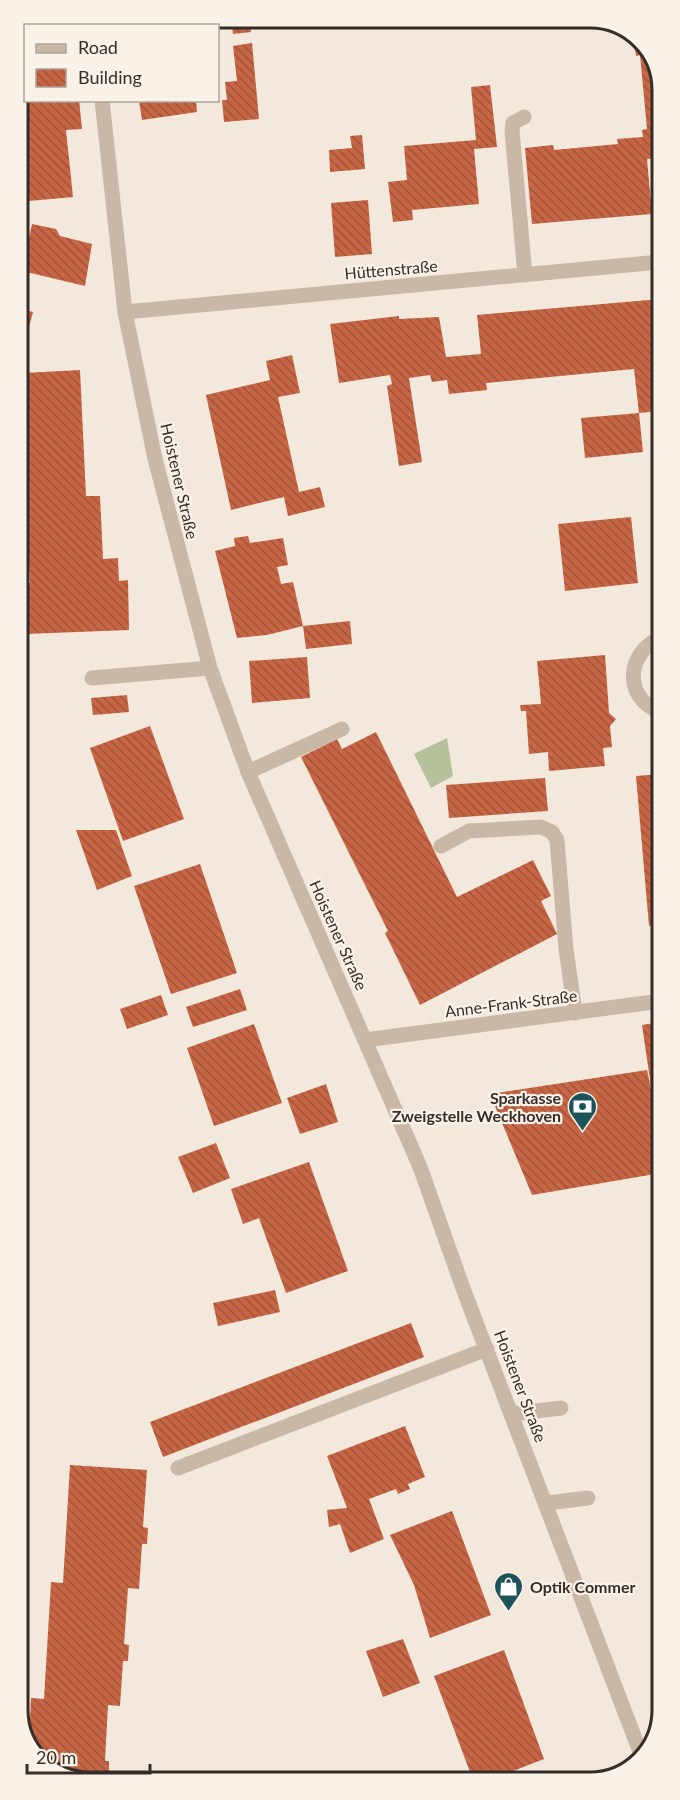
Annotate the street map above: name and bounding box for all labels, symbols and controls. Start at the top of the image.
legend [24,24,219,102]
text: Road [78,36,118,58]
text: Building [78,66,142,88]
street label: Hüttenstraße [344,255,438,283]
street label: Hoistener Straße [157,421,203,541]
street label: Hoistener Straße [306,877,372,993]
street label: Anne-Frank-Straße [444,985,578,1021]
place label: Sparkasse Zweigstelle Weckhoven [392,1088,561,1125]
bank icon: Sparkasse Zweigstelle Weckhoven [566,1090,598,1132]
street label: Hoistener Straße [491,1327,551,1445]
shop icon: Optik Commer [493,1570,525,1612]
place label: Optik Commer [530,1577,635,1596]
scale bar [27,1737,150,1775]
text: 20 m [36,1746,76,1768]

